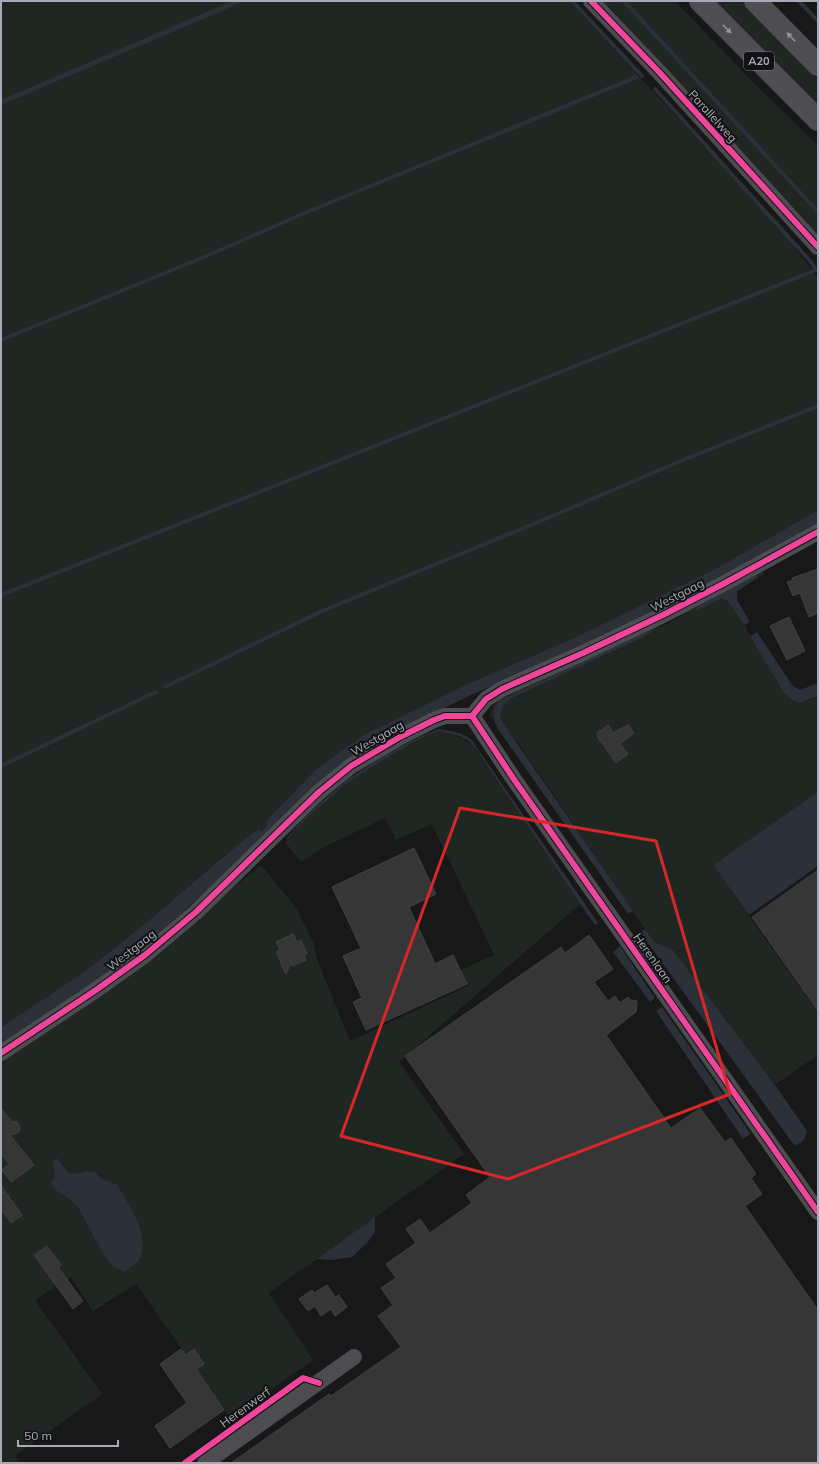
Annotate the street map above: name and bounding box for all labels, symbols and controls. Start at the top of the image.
one-way arrow [722,24,732,34]
one-way arrow [786,32,795,42]
road number: A20 [744,52,774,70]
street label: Parallelweg [686,87,740,145]
street label: Westgaag [648,575,706,615]
street label: Westgaag [348,717,406,759]
street label: Westgaag [103,926,159,974]
street label: Herenlaan [630,930,676,986]
street label: Herenwerf [217,1383,274,1430]
scale bar [18,1422,118,1448]
text: 50 m [24,1428,52,1443]

